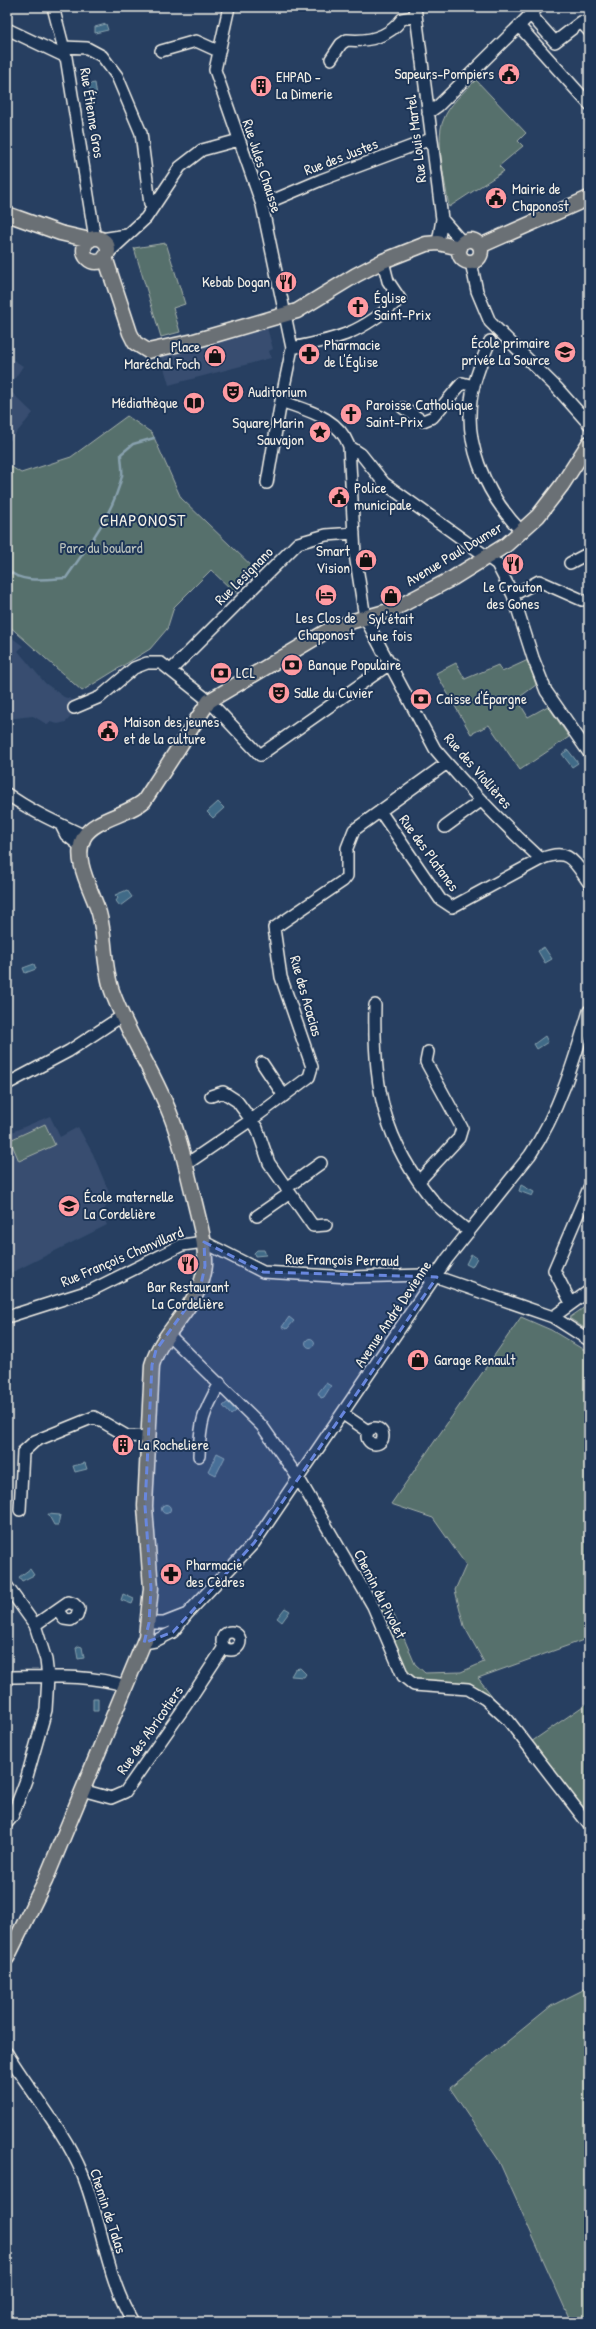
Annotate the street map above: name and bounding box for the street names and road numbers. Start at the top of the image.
street label: Rue Étienne Gros [75,66,110,160]
street label: Rue Louis Martel [400,94,431,184]
street label: Rue Jules Chausse [238,117,287,215]
street label: Rue des Justes [301,133,381,180]
street label: Avenue Paul Doumer [402,516,506,591]
street label: Rue Lesignano [210,542,278,610]
street label: Rue des Viollières [439,728,517,813]
street label: Rue des Platanes [394,810,464,895]
street label: Rue des Acacias [285,953,328,1039]
street label: Rue François Chanvillard [57,1221,186,1292]
street label: Rue François Perraud [285,1248,399,1271]
street label: Avenue André Devienne [349,1256,436,1371]
street label: Chemin du Pivolet [349,1546,412,1643]
street label: Rue des Abricotiers [111,1681,188,1778]
street label: Chemin de Talas [85,2166,132,2256]

